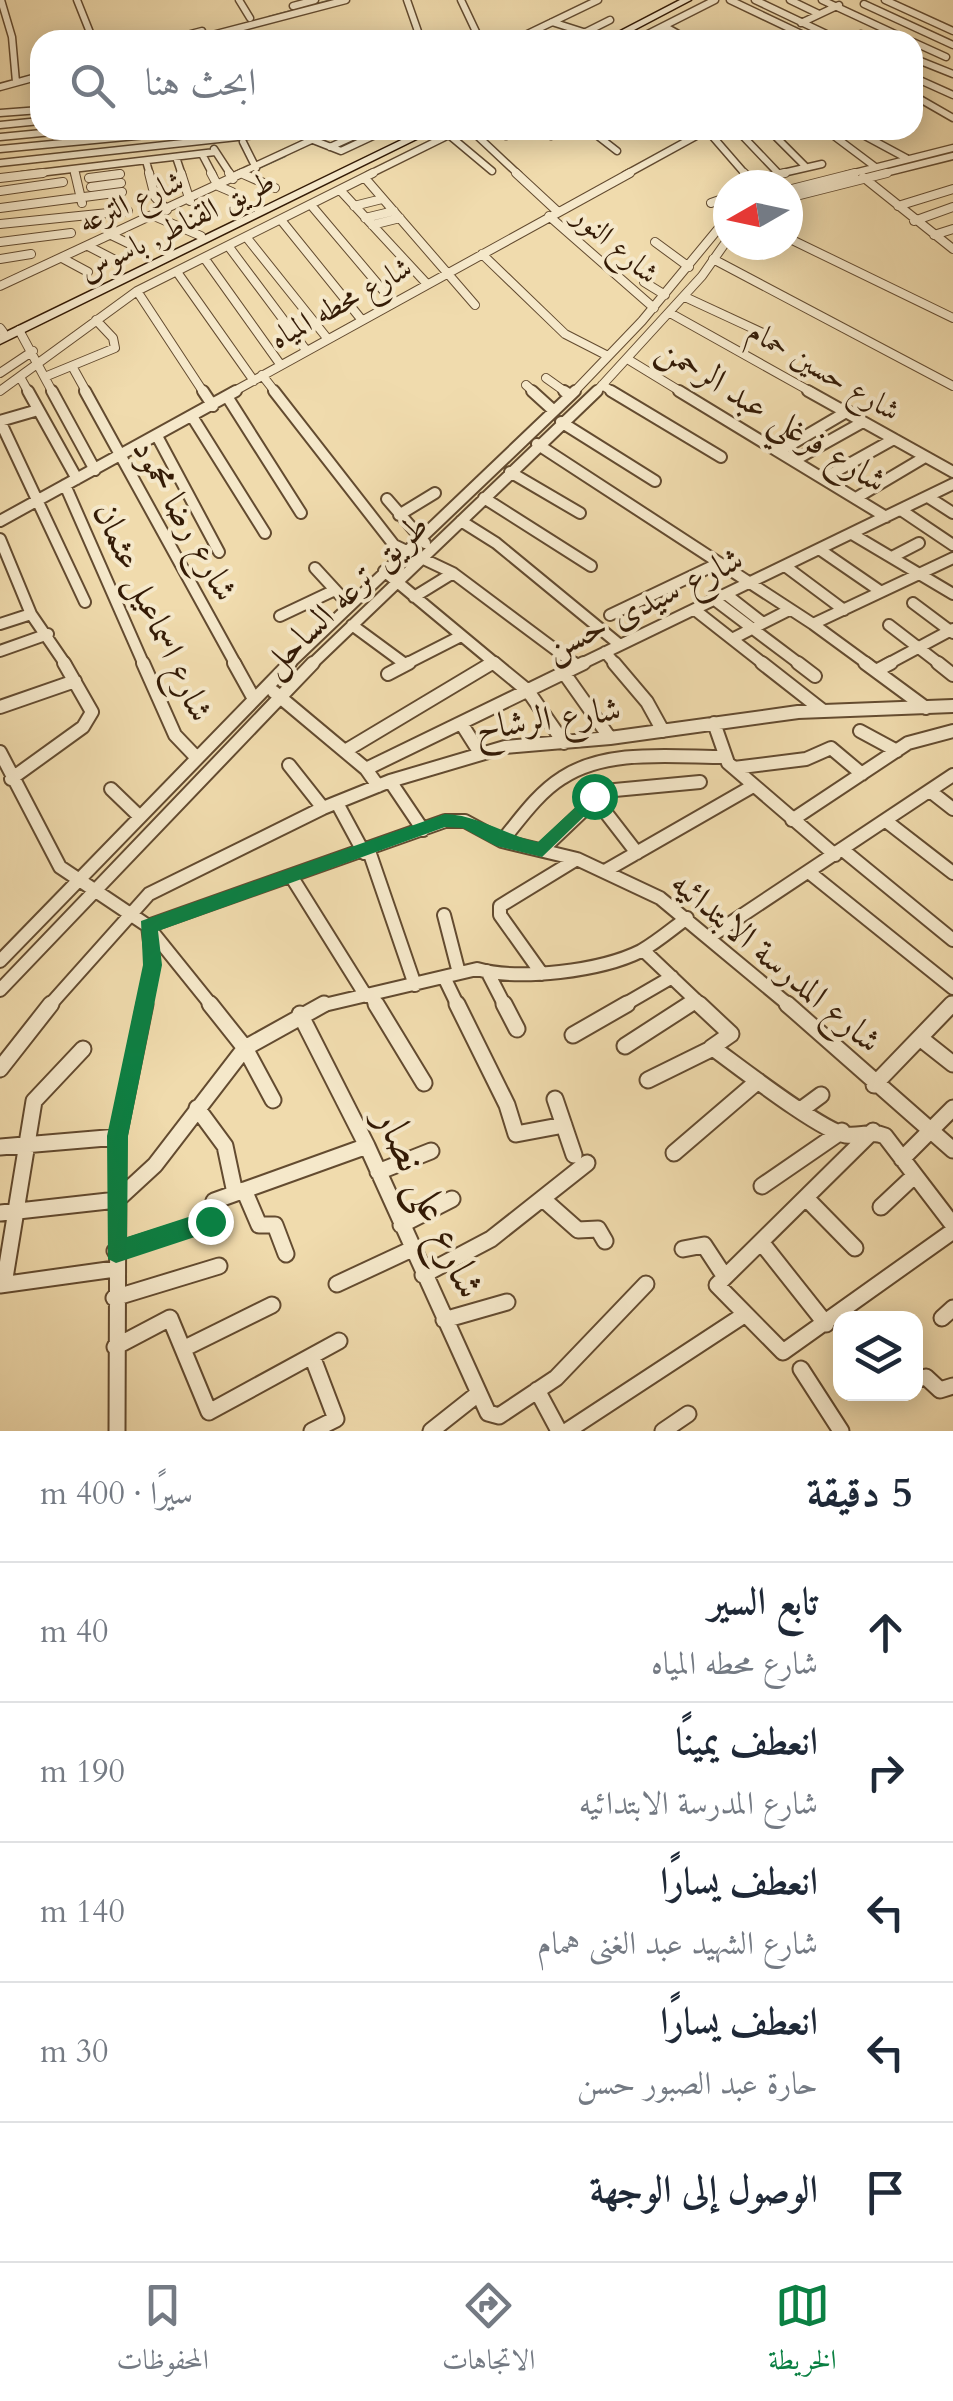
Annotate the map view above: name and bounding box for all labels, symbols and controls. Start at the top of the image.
search box [30,30,923,140]
text: ابحث هنا [145,57,257,109]
icon: search [65,58,120,113]
street label: شارع الترعه [72,161,192,247]
street label: طريق القناطر, باسوس [72,161,282,291]
north arrow [713,170,803,260]
street label: شارع النور [559,194,668,297]
street label: شارع محطه المياه [263,247,421,362]
street label: شارع حسين حمام [738,311,908,436]
street label: شارع فرغلي عبد الرحمن [644,325,896,512]
street label: شارع رضا محمود [117,430,249,612]
street label: شارع اسماعيل عثمان [78,495,225,731]
street label: طريق ترعه الساحل [250,503,440,687]
street label: شارع سيدى حسن [537,535,753,676]
street label: شارع الرشاح [472,685,625,759]
route start [572,774,618,820]
street label: شارع المدرسة الابتدائيه [658,860,892,1068]
street label: شارع على نصار [354,1095,499,1310]
route end [188,1199,234,1245]
map controls [833,1311,923,1401]
button: layers [833,1311,923,1401]
text: 5 دقيقة [807,1464,913,1521]
text: سيرًا · 400 m [40,1472,193,1516]
text: تابع السير [709,1576,818,1628]
icon: ahead [858,1605,913,1660]
text: 40 m [40,1610,108,1654]
text: شارع محطه المياه [651,1642,818,1686]
text: انعطف يمينًا [675,1716,818,1768]
icon: right [858,1745,913,1800]
text: 190 m [40,1750,125,1794]
text: شارع المدرسة الابتدائيه [579,1782,818,1826]
text: انعطف يسارًا [660,1856,818,1908]
icon: left [858,1885,913,1940]
text: 140 m [40,1890,125,1934]
text: شارع الشهيد عبد الغنى همام [537,1922,818,1966]
text: انعطف يسارًا [660,1996,818,2048]
icon: left [858,2025,913,2080]
text: 30 m [40,2030,108,2074]
text: حارة عبد الصبور حسن [577,2062,818,2106]
text: الوصول إلى الوجهة [589,2164,818,2216]
icon: arrive [858,2165,913,2220]
tab: المحفوظات [117,2278,209,2387]
tab: الاتجاهات [442,2278,535,2387]
tab: الخريطة [768,2278,836,2387]

